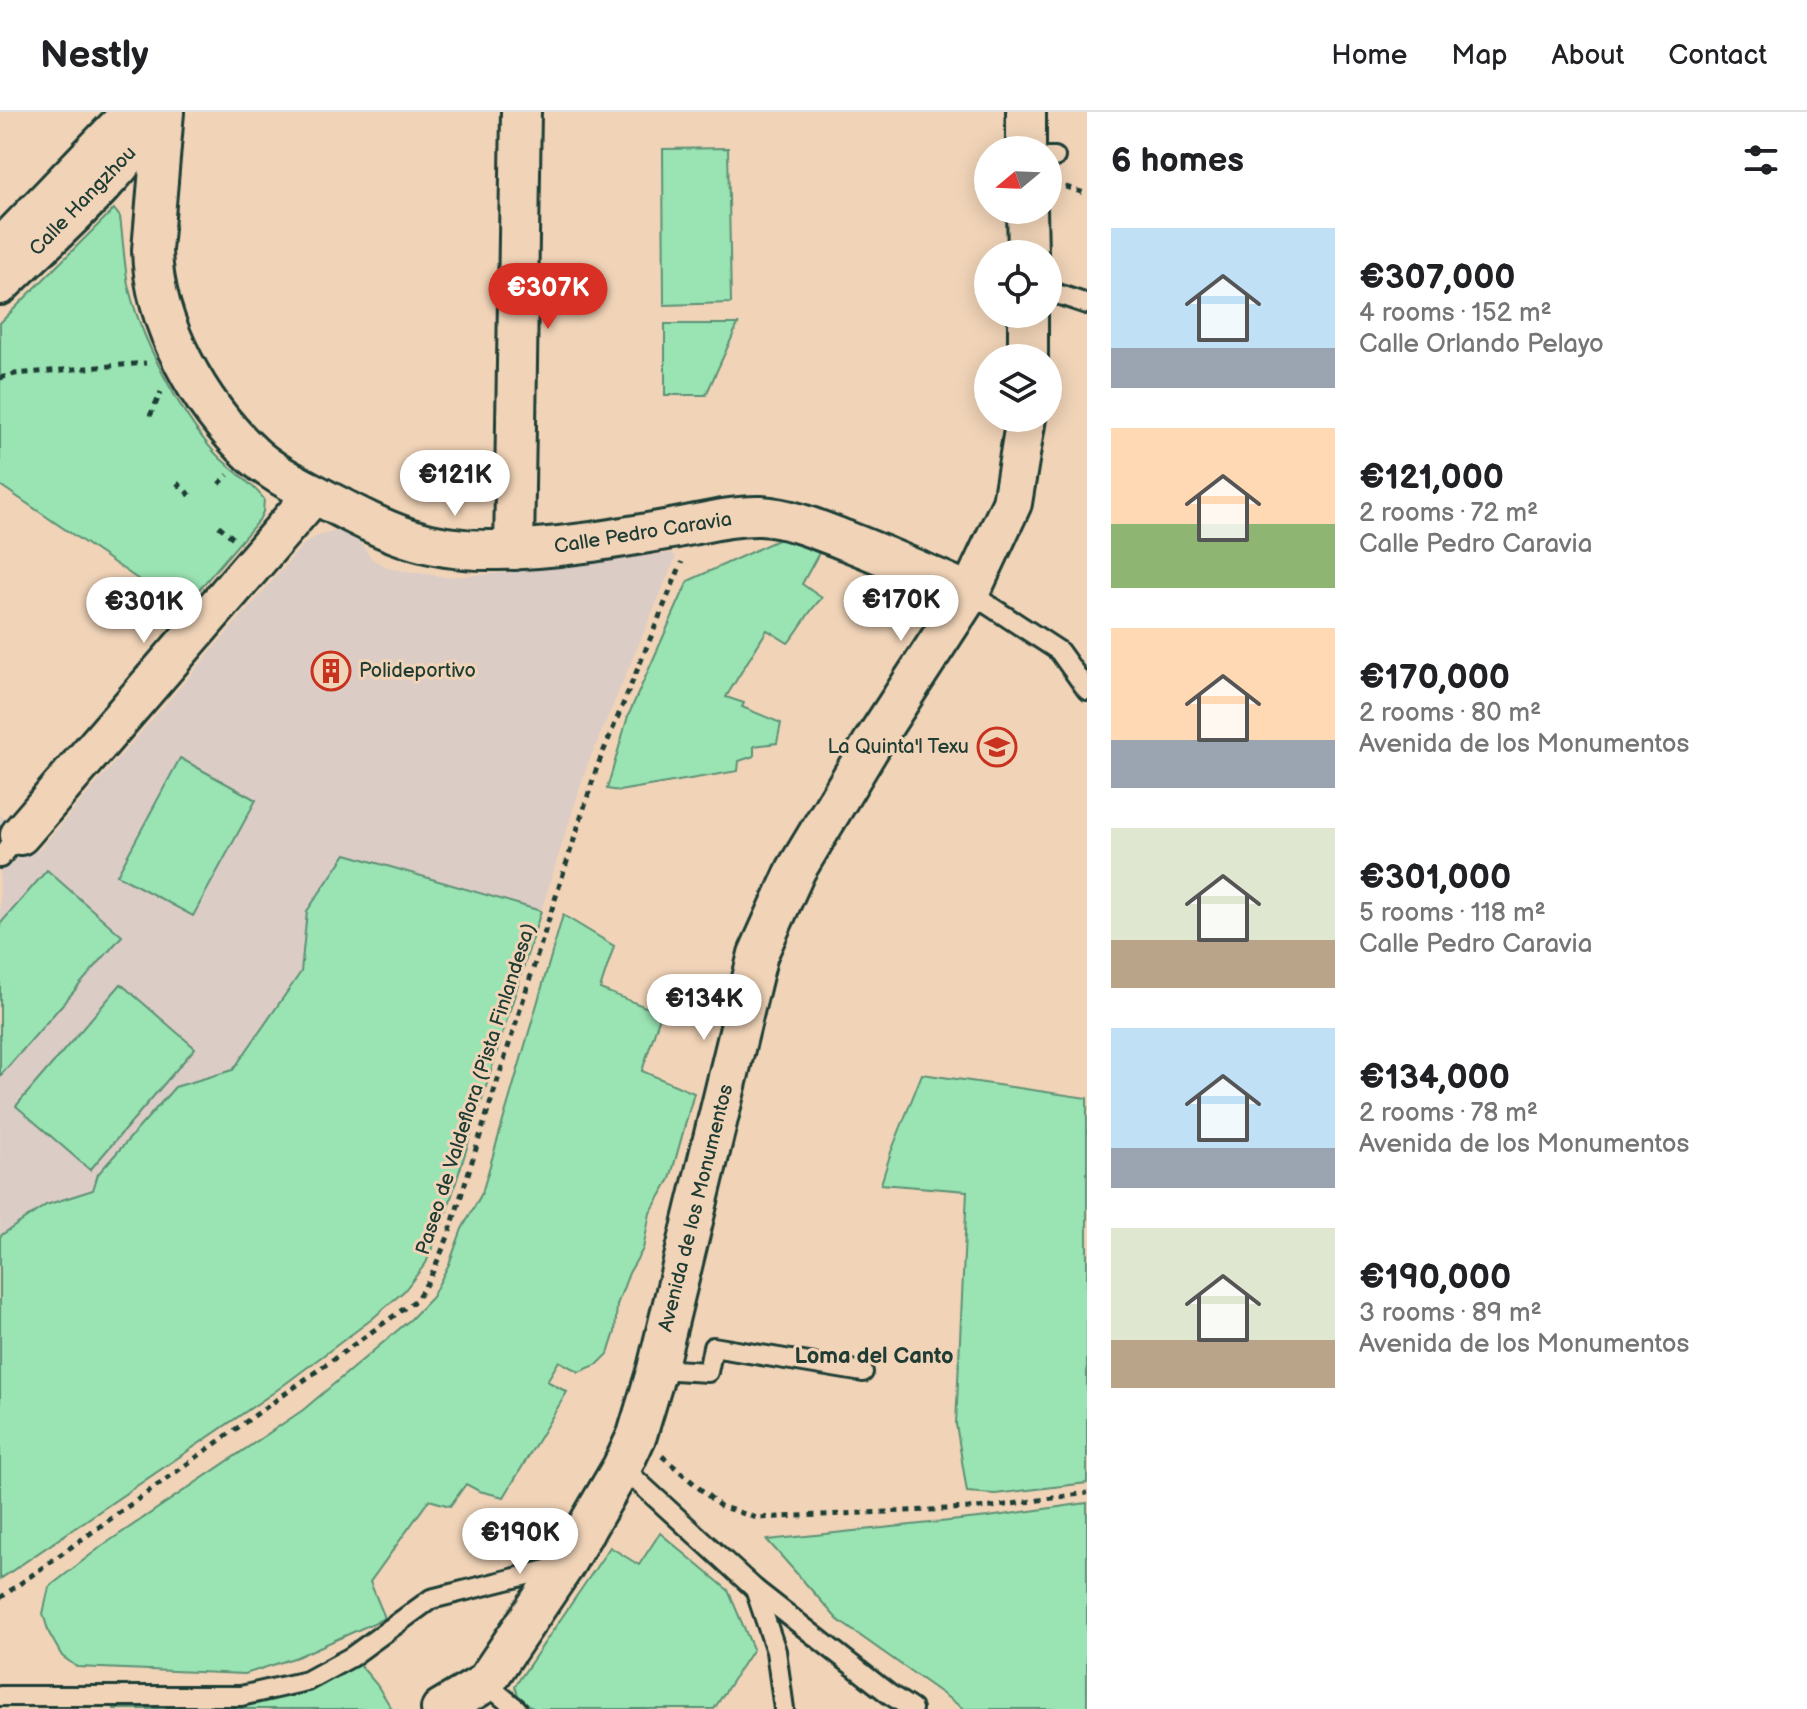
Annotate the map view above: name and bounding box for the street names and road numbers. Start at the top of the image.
street label: Calle Hangzhou [25,141,141,261]
street label: Calle Pedro Caravia [552,507,734,559]
street label: Paseo de Valdeflora (Pista Finlandesa) [411,920,541,1258]
street label: Avenida de los Monumentos [654,1082,738,1334]

